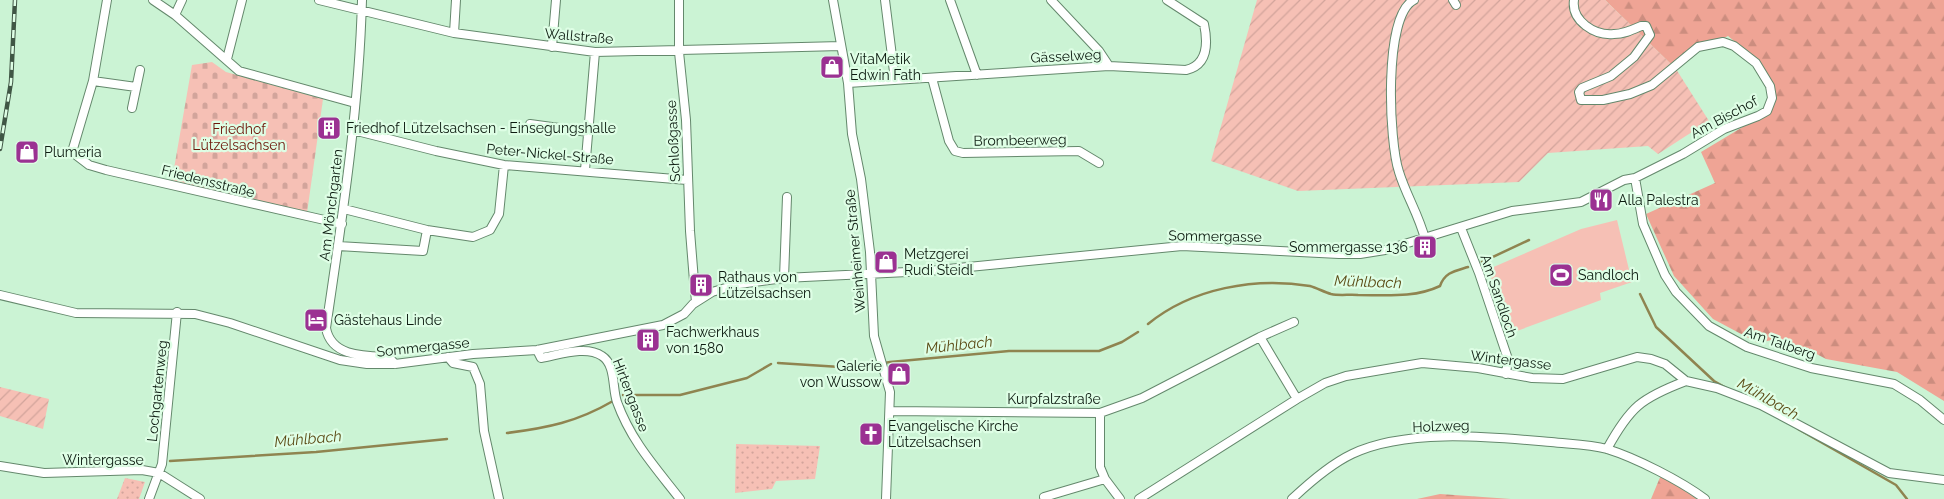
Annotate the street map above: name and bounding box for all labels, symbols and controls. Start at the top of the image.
street label: Wallstraße [544,25,614,47]
street label: Gässelweg [1030,46,1102,66]
place label: VitaMetik Edwin Fath [850,51,921,83]
shop icon: VitaMetik Edwin Fath [819,54,845,80]
street label: Am Bischof [1688,92,1762,141]
street label: Schloßgasse [663,100,683,182]
building icon: Friedhof Lützelsachsen - Einsegungshalle [316,115,342,141]
place label: Friedhof Lützelsachsen - Einsegungshalle [346,120,616,136]
park label: Friedhof Lützelsachsen [192,121,286,153]
street label: Brombeerweg [973,131,1067,149]
shop icon: Plumeria [14,139,40,165]
street label: Peter-Nickel-Straße [486,140,614,168]
place label: Plumeria [44,144,102,160]
street label: Am Mönchgarten [316,148,346,262]
street label: Friedensstraße [160,162,256,200]
restaurant icon: Alla Palestra [1588,187,1614,213]
street label: Weinheimer Straße [842,189,868,313]
place label: Alla Palestra [1618,192,1699,208]
street label: Sommergasse [1168,227,1262,245]
building icon: Sommergasse 136 [1412,234,1438,260]
place label: Sommergasse 136 [1289,239,1408,255]
place label: Metzgerei Rudi Steidl [904,246,974,278]
shop icon: Metzgerei Rudi Steidl [873,249,899,275]
street label: Am Sandloch [1477,252,1521,340]
sports icon: Sandloch [1548,262,1574,288]
place label: Sandloch [1578,267,1639,283]
place label: Rathaus von Lützelsachsen [718,269,811,301]
building icon: Rathaus von Lützelsachsen [688,272,714,298]
water label: Mühlbach [1334,272,1402,292]
hotel icon: Gästehaus Linde [303,307,329,333]
place label: Gästehaus Linde [334,312,442,328]
street label: Am Talberg [1742,323,1818,363]
place label: Fachwerkhaus von 1580 [666,324,759,356]
building icon: Fachwerkhaus von 1580 [635,327,661,353]
water label: Mühlbach [924,333,994,357]
street label: Sommergasse [376,334,470,360]
street label: Lochgartenweg [144,339,170,443]
street label: Wintergasse [1470,347,1552,373]
street label: Hirtengasse [610,356,652,434]
place label: Galerie von Wussow [800,358,883,390]
shop icon: Galerie von Wussow [886,361,912,387]
water label: Mühlbach [1734,374,1802,424]
street label: Kurpfalzstraße [1007,391,1101,407]
street label: Holzweg [1412,417,1470,435]
place label: Evangelische Kirche Lützelsachsen [888,418,1018,450]
church icon: Evangelische Kirche Lützelsachsen [858,421,884,447]
water label: Mühlbach [274,427,342,451]
street label: Wintergasse [62,452,144,468]

